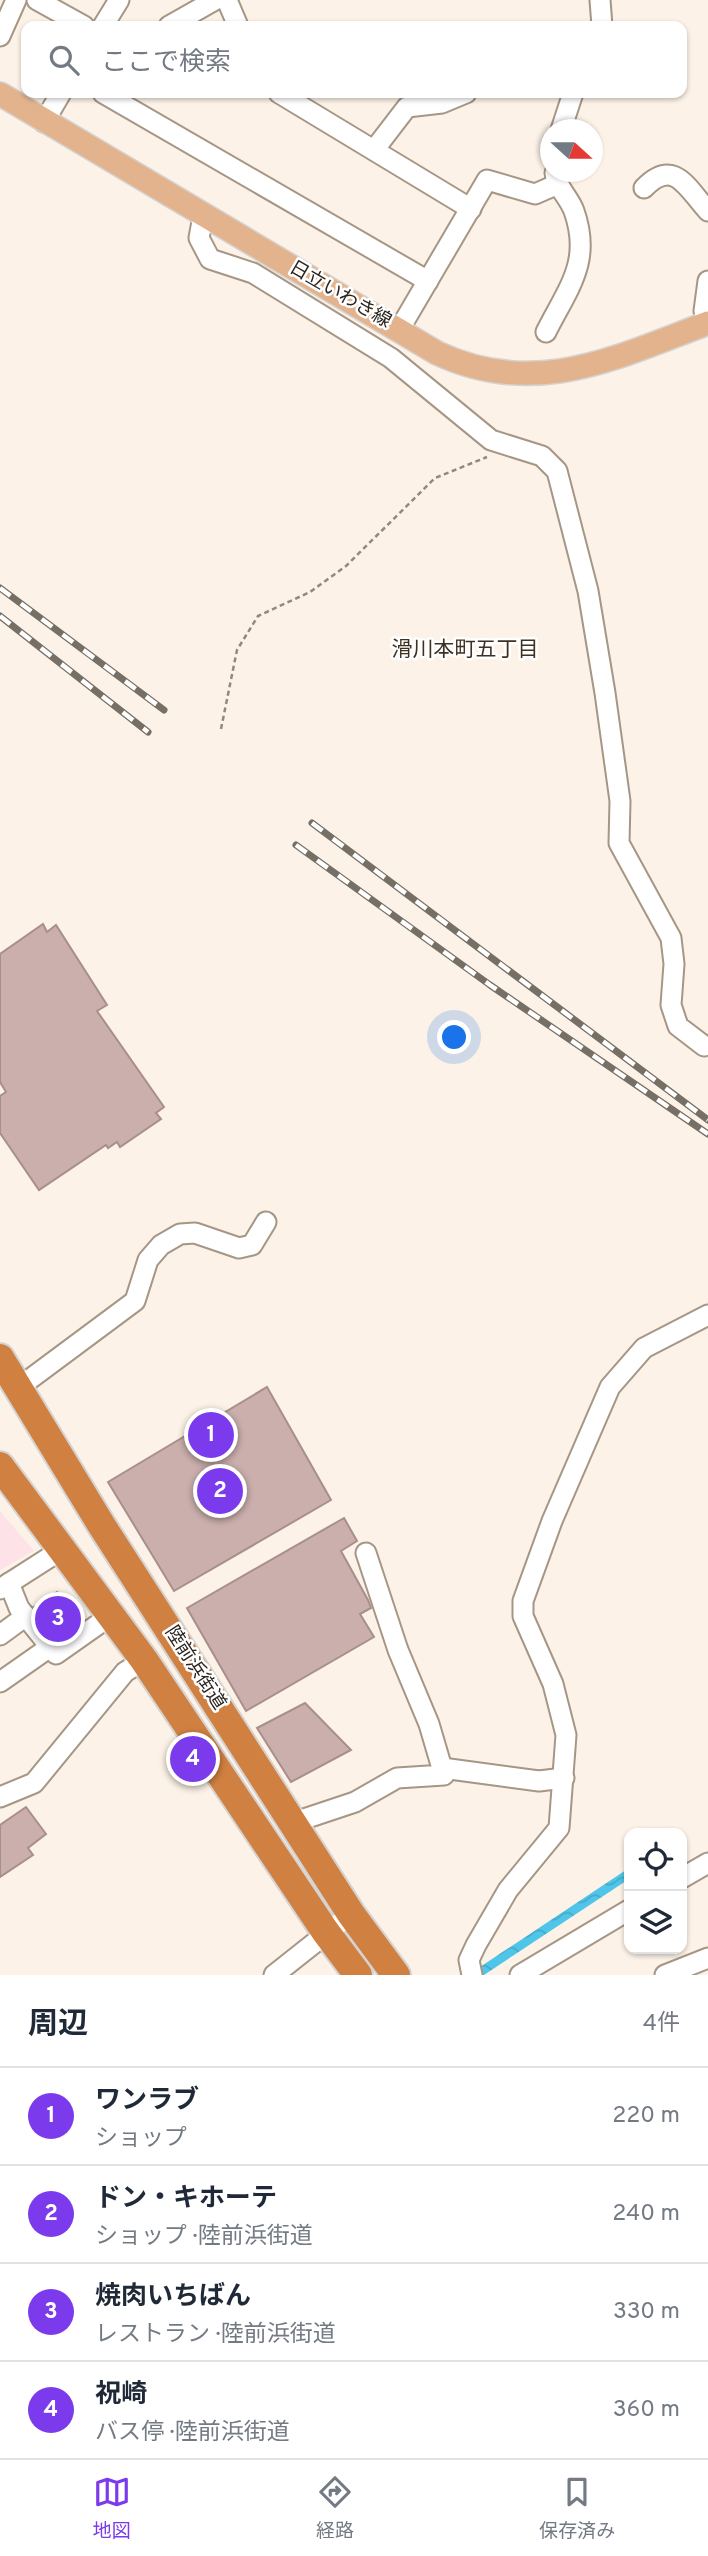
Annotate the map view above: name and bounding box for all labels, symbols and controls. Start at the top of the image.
search box [21,21,687,98]
icon: search [45,41,83,79]
text: ここで検索 [101,47,231,80]
north arrow [540,119,603,182]
street label: 日立いわき線 [285,256,395,334]
district label: 滑川本町五丁目 [392,637,539,664]
your location [437,1020,471,1054]
pin: 1 [188,1409,234,1461]
pin: 2 [197,1465,243,1517]
pin: 3 [35,1593,81,1645]
street label: 陸前浜街道 [159,1622,231,1714]
pin: 4 [170,1733,216,1785]
map controls [624,1828,687,1954]
button: locate [624,1828,687,1891]
button: layers [624,1891,687,1954]
text: 周辺 [28,2007,88,2044]
text: 4件 [643,2010,680,2039]
text: ワンラブ [95,2085,199,2118]
text: 1 [46,2102,56,2131]
text: 220 m [612,2102,680,2131]
text: ショップ [95,2125,187,2154]
text: ドン・キホーテ [95,2183,277,2216]
text: 2 [44,2200,58,2229]
text: 240 m [612,2200,680,2229]
text: ショップ · 陸前浜街道 [95,2223,313,2252]
text: 焼肉いちばん [95,2281,251,2314]
text: 3 [44,2298,58,2327]
text: 330 m [613,2298,680,2327]
text: レストラン · 陸前浜街道 [95,2321,336,2350]
text: 祝崎 [95,2379,147,2412]
text: 4 [44,2396,58,2425]
text: 360 m [613,2396,680,2425]
text: バス停 · 陸前浜街道 [95,2419,290,2448]
tab: 地図 [93,2473,131,2544]
tab: 経路 [316,2473,354,2544]
tab: 保存済み [539,2473,615,2544]

